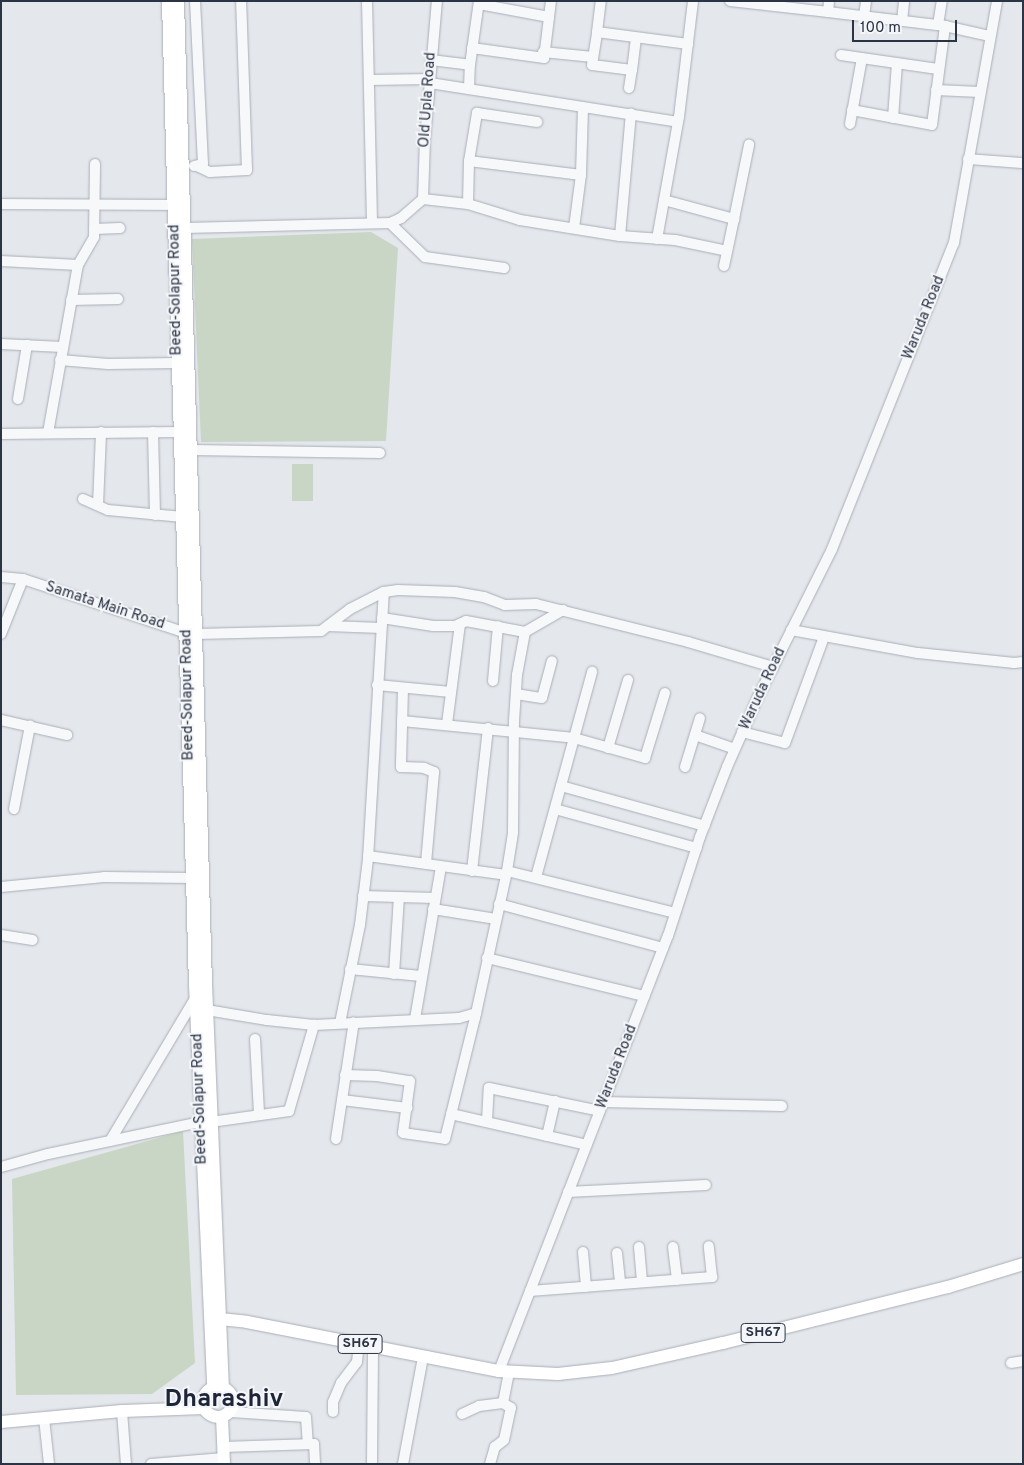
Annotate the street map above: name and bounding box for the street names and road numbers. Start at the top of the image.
street label: Old Upla Road [416,52,440,148]
street label: Beed-Solapur Road [166,224,186,356]
street label: Waruda Road [899,273,949,363]
street label: Samata Main Road [43,578,167,634]
street label: Beed-Solapur Road [178,629,198,761]
street label: Waruda Road [736,645,790,733]
street label: Waruda Road [593,1022,641,1112]
street label: Beed-Solapur Road [189,1033,211,1165]
road number: SH67 [740,1322,786,1345]
road number: SH67 [338,1332,382,1356]

